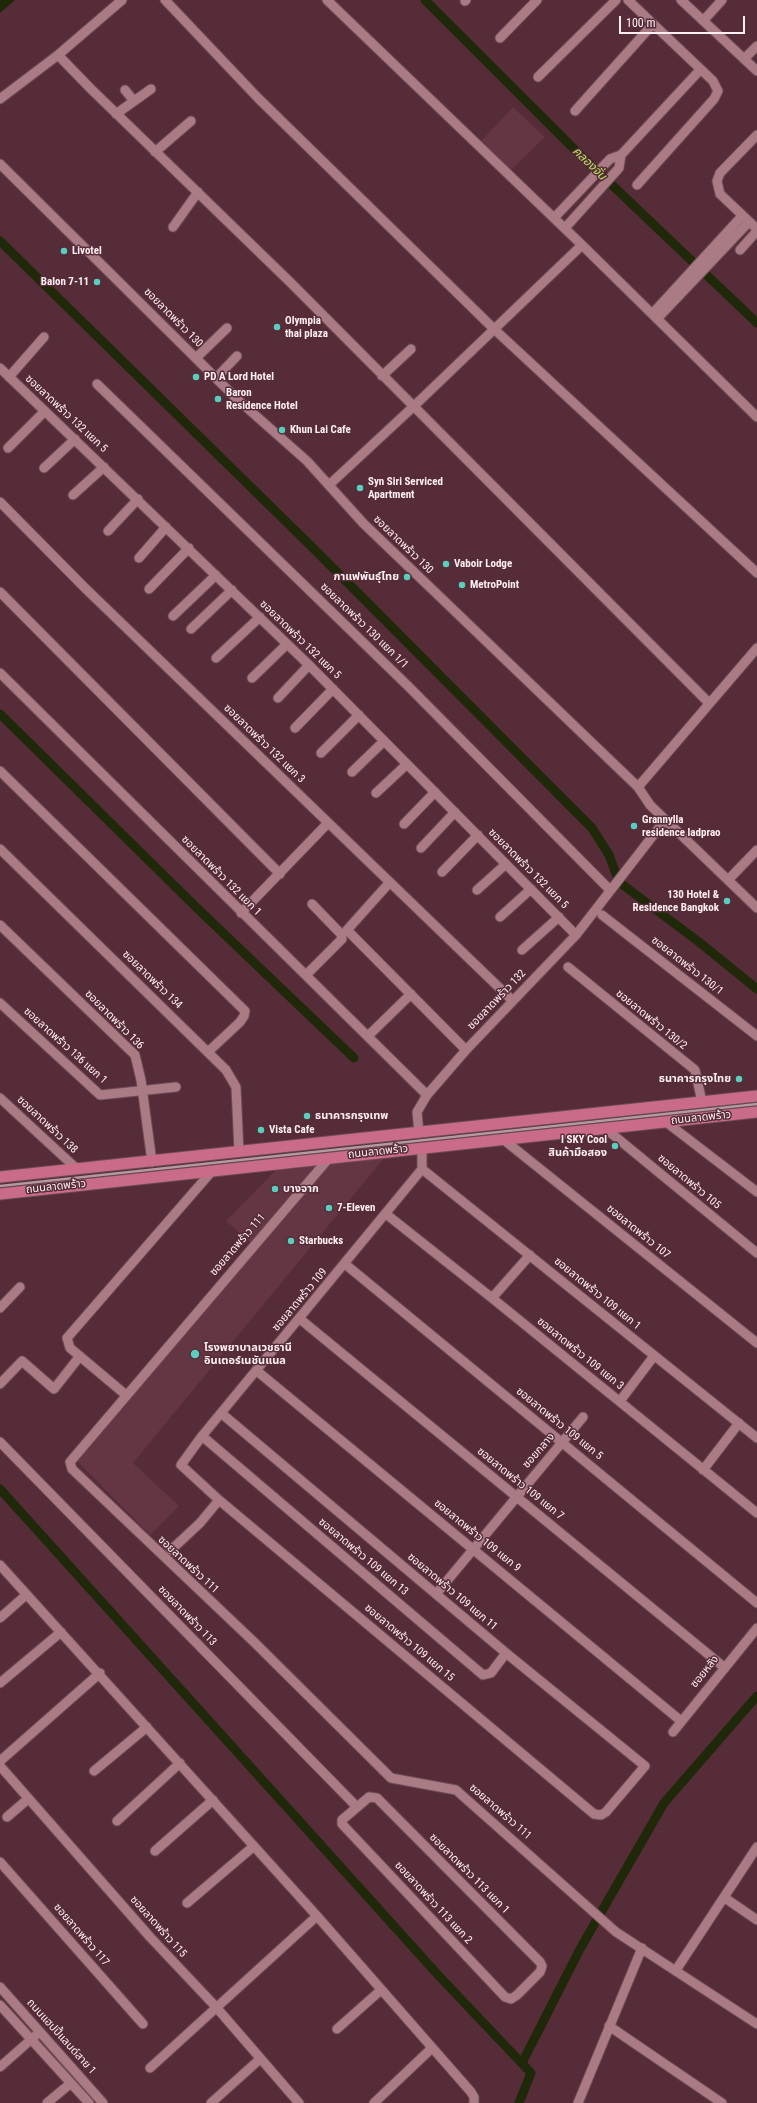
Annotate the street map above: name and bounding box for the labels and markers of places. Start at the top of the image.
place label: Livotel [72,244,102,258]
marker: Livotel [59,246,69,256]
place label: Balon 7-11 [41,275,89,289]
marker: Balon 7-11 [92,277,102,287]
place label: Olympia thai plaza [285,314,328,340]
marker: Olympia thai plaza [272,322,282,332]
place label: PD A Lord Hotel [204,370,274,384]
marker: PD A Lord Hotel [191,372,201,382]
place label: Baron Residence Hotel [226,386,298,412]
marker: Baron Residence Hotel [213,394,223,404]
place label: Khun Lai Cafe [290,423,351,437]
marker: Khun Lai Cafe [277,425,287,435]
place label: Syn Siri Serviced Apartment [368,475,443,501]
marker: Syn Siri Serviced Apartment [355,483,365,493]
place label: Vaboir Lodge [454,557,512,571]
marker: Vaboir Lodge [441,559,451,569]
place label: กาแฟพันธุ์ไทย [334,570,399,584]
marker: กาแฟพันธุ์ไทย [402,572,412,582]
place label: MetroPoint [470,578,519,592]
marker: MetroPoint [457,580,467,590]
place label: Grannylla residence ladprao [642,813,721,839]
marker: Grannylla residence ladprao [629,821,639,831]
place label: 130 Hotel & Residence Bangkok [633,888,719,914]
marker: 130 Hotel & Residence Bangkok [722,896,732,906]
place label: ธนาคารกรุงไทย [659,1072,731,1086]
marker: ธนาคารกรุงไทย [734,1074,744,1084]
place label: ธนาคารกรุงเทพ [315,1109,388,1123]
marker: ธนาคารกรุงเทพ [302,1111,312,1121]
place label: Vista Cafe [269,1123,314,1137]
marker: Vista Cafe [256,1125,266,1135]
place label: I SKY Cool สินค้ามือสอง [548,1133,607,1159]
marker: I SKY Cool สินค้ามือสอง [610,1141,620,1151]
place label: บางจาก [283,1182,319,1196]
marker: บางจาก [270,1184,280,1194]
place label: 7-Eleven [337,1201,375,1215]
marker: 7-Eleven [324,1203,334,1213]
place label: Starbucks [299,1234,343,1248]
marker: Starbucks [286,1236,296,1246]
place label: โรงพยาบาลเวชธานี อินเตอร์เนชันแนล [204,1341,292,1367]
marker: โรงพยาบาลเวชธานี อินเตอร์เนชันแนล [189,1348,201,1360]

